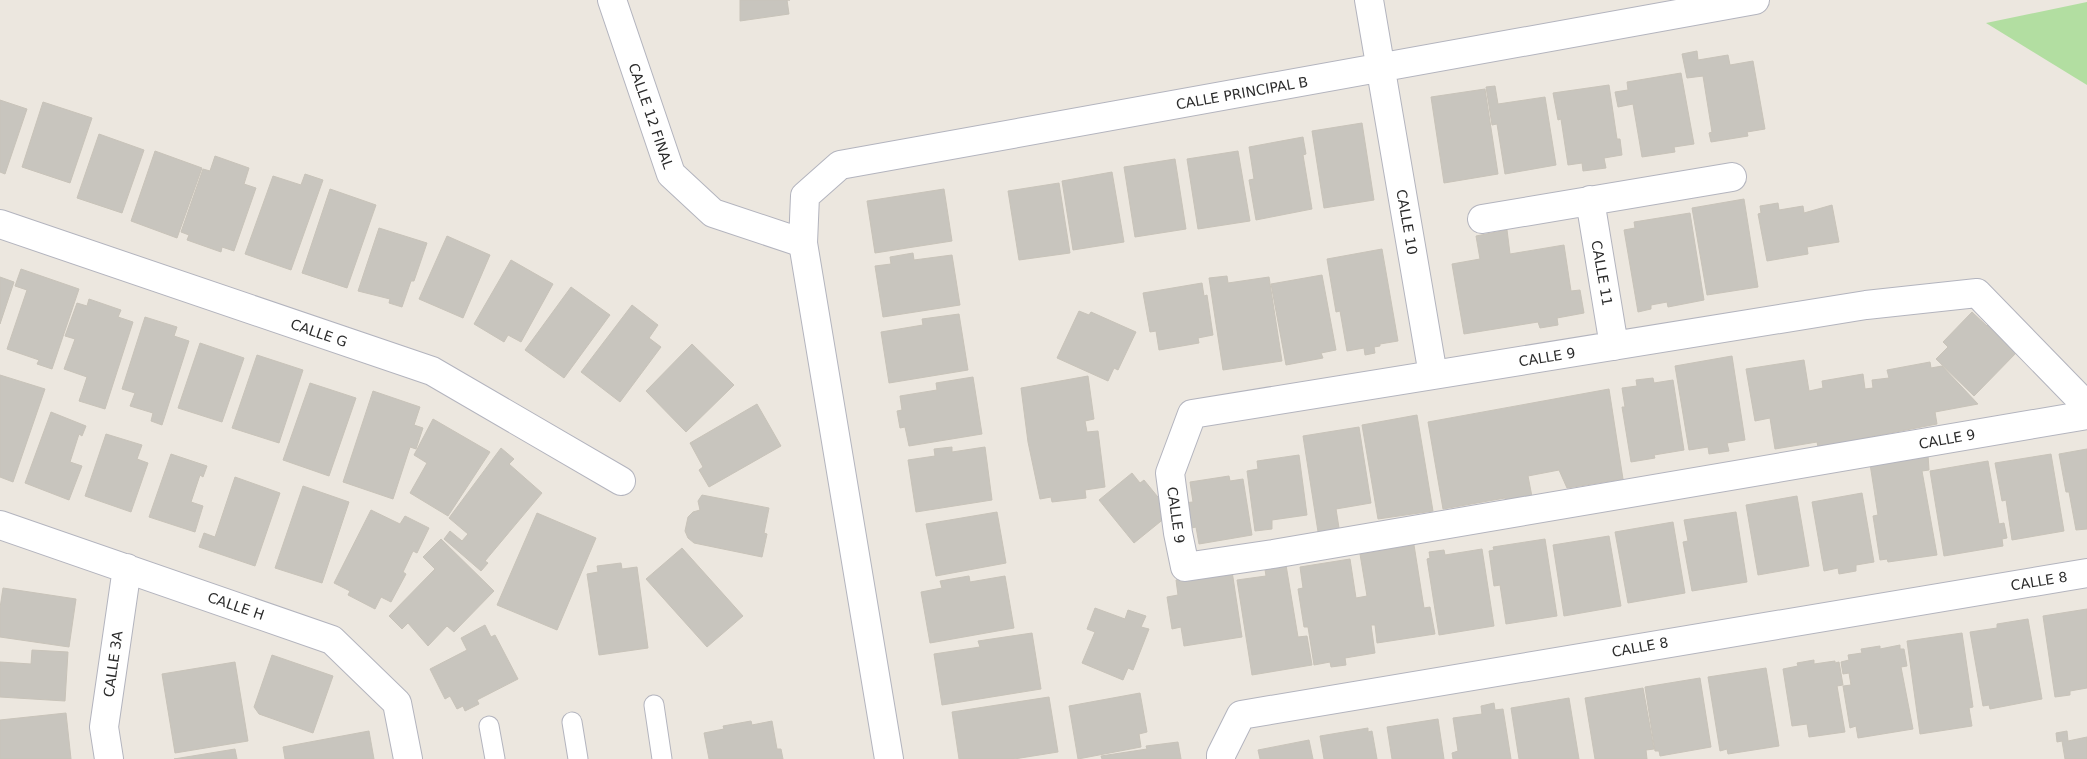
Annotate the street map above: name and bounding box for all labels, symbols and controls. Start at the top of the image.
street label: CALLE 12 FINAL [625,61,677,171]
street label: CALLE PRINCIPAL B [1175,73,1309,113]
street label: CALLE 10 [1393,188,1421,256]
street label: CALLE 11 [1588,239,1616,307]
street label: CALLE G [288,316,350,350]
street label: CALLE 9 [1518,345,1576,369]
street label: CALLE 9 [1917,426,1977,452]
street label: CALLE 9 [1164,486,1188,544]
street label: CALLE 8 [2010,569,2068,593]
street label: CALLE H [206,589,266,623]
street label: CALLE 3A [100,629,126,698]
street label: CALLE 8 [1610,634,1670,660]

